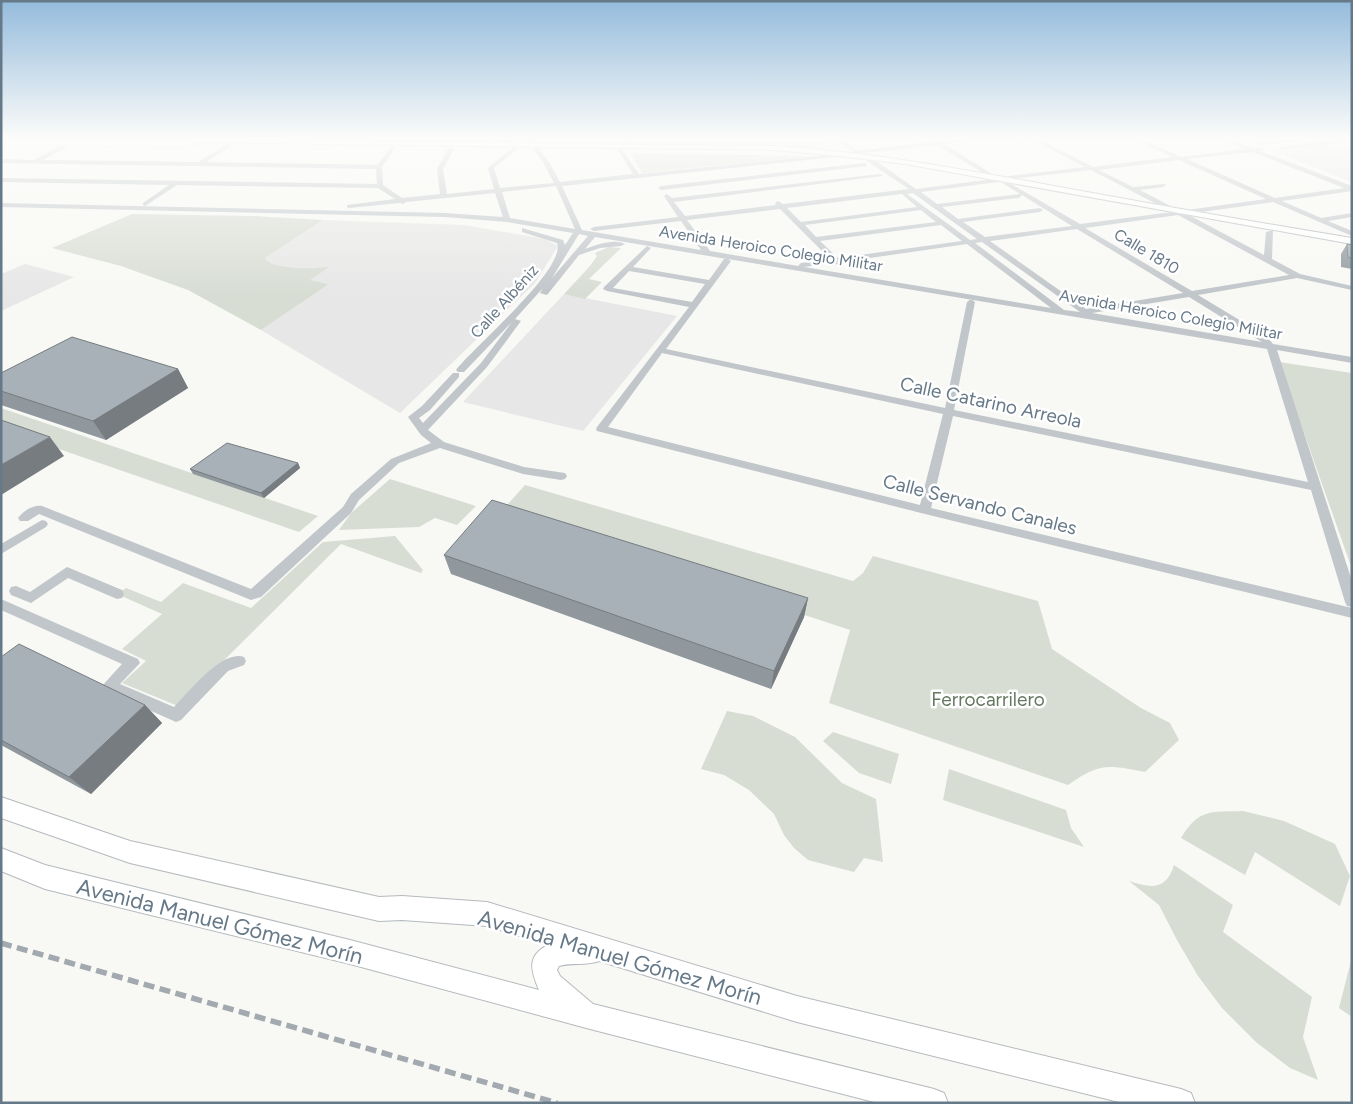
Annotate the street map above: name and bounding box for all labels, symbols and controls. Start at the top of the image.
street label: Avenida Heroico Colegio Militar [658,221,885,276]
street label: Calle 1810 [1111,225,1183,278]
street label: Calle Albéniz [466,261,542,342]
street label: Avenida Heroico Colegio Militar [1058,286,1284,344]
street label: Calle Catarino Arreola [898,372,1084,433]
street label: Calle Servando Canales [880,469,1079,540]
park label: Ferrocarrilero [931,688,1045,711]
street label: Avenida Manuel Gómez Morín [74,873,366,970]
street label: Avenida Manuel Gómez Morín [475,904,765,1011]

